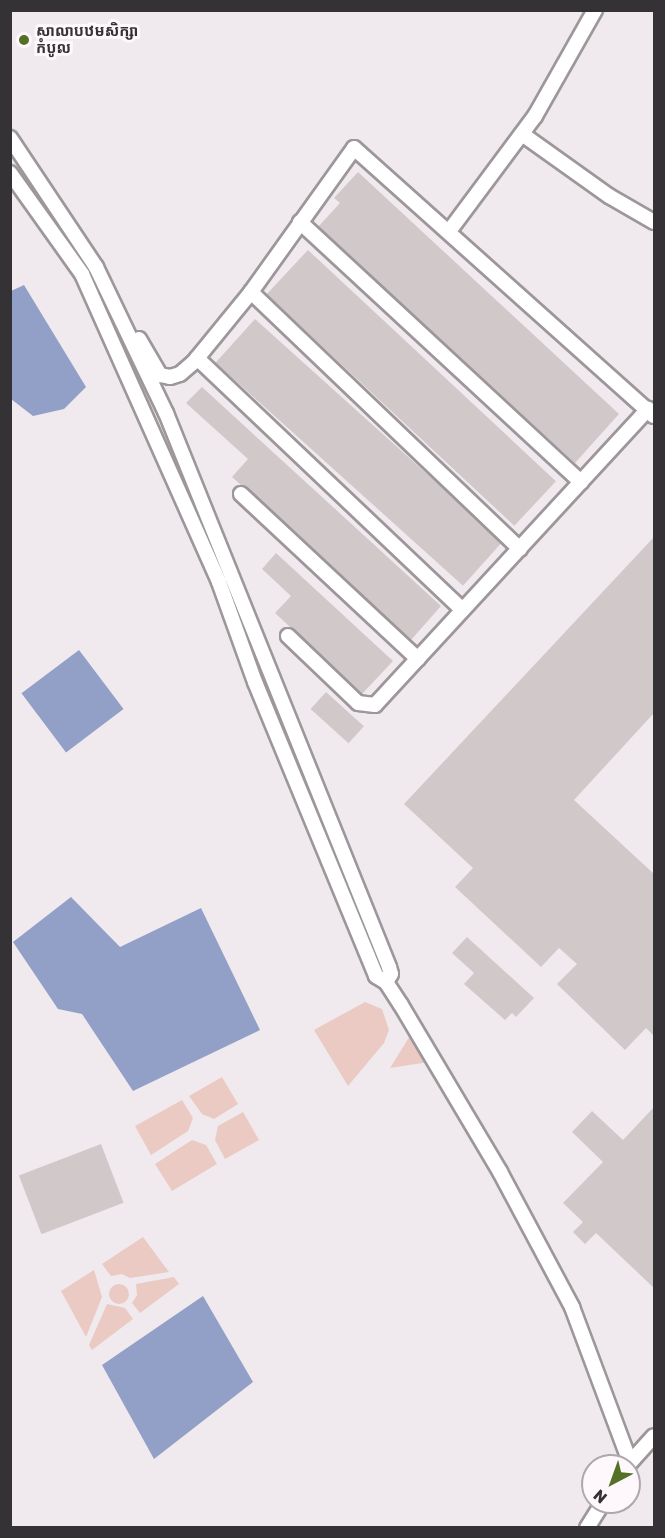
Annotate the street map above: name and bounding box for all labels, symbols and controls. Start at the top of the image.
place label: សាលាបឋមសិក្សា កំបូល [36,22,138,57]
marker: សាលាបឋមសិក្សា កំបូល [17,33,31,47]
north arrow [581,1454,641,1514]
text: N [590,1486,611,1507]

